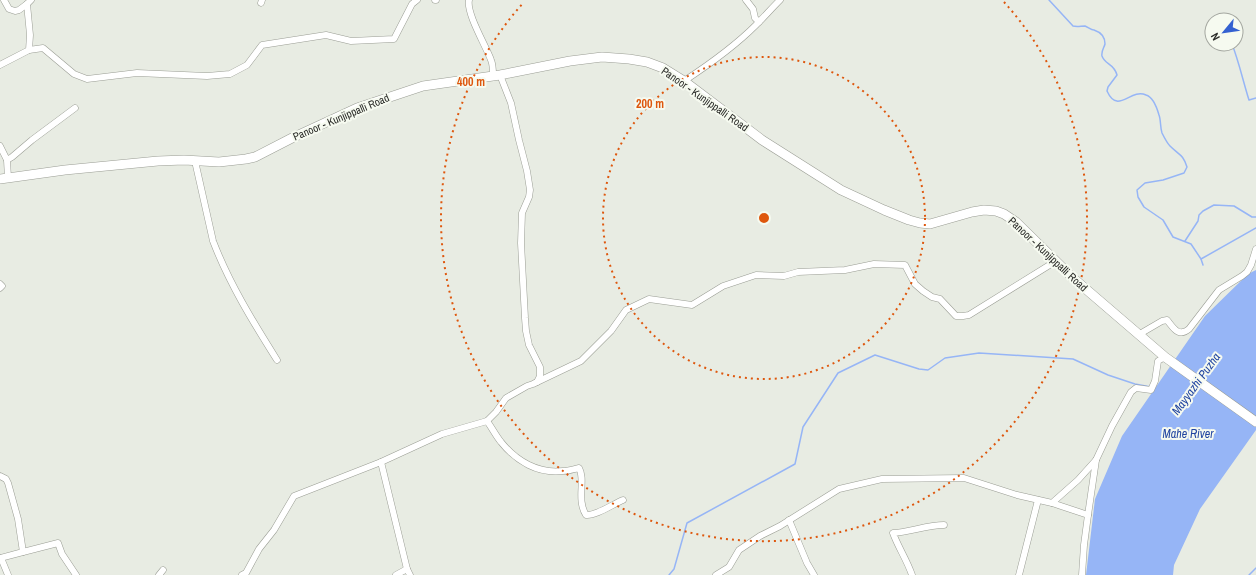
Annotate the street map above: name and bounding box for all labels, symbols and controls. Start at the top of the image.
north arrow [1204,12,1244,52]
text: N [1208,31,1223,43]
street label: Panoor - Kunjippalli Road [659,64,751,134]
text: 400 m [457,74,485,90]
street label: Panoor - Kunjippalli Road [291,90,391,144]
text: 200 m [636,96,664,112]
centre of rings [757,211,771,225]
street label: Panoor - Kunjippalli Road [1005,214,1091,294]
water label: Mayyazhi Puzha [1168,349,1224,418]
water label: Mahe River [1163,426,1214,442]

